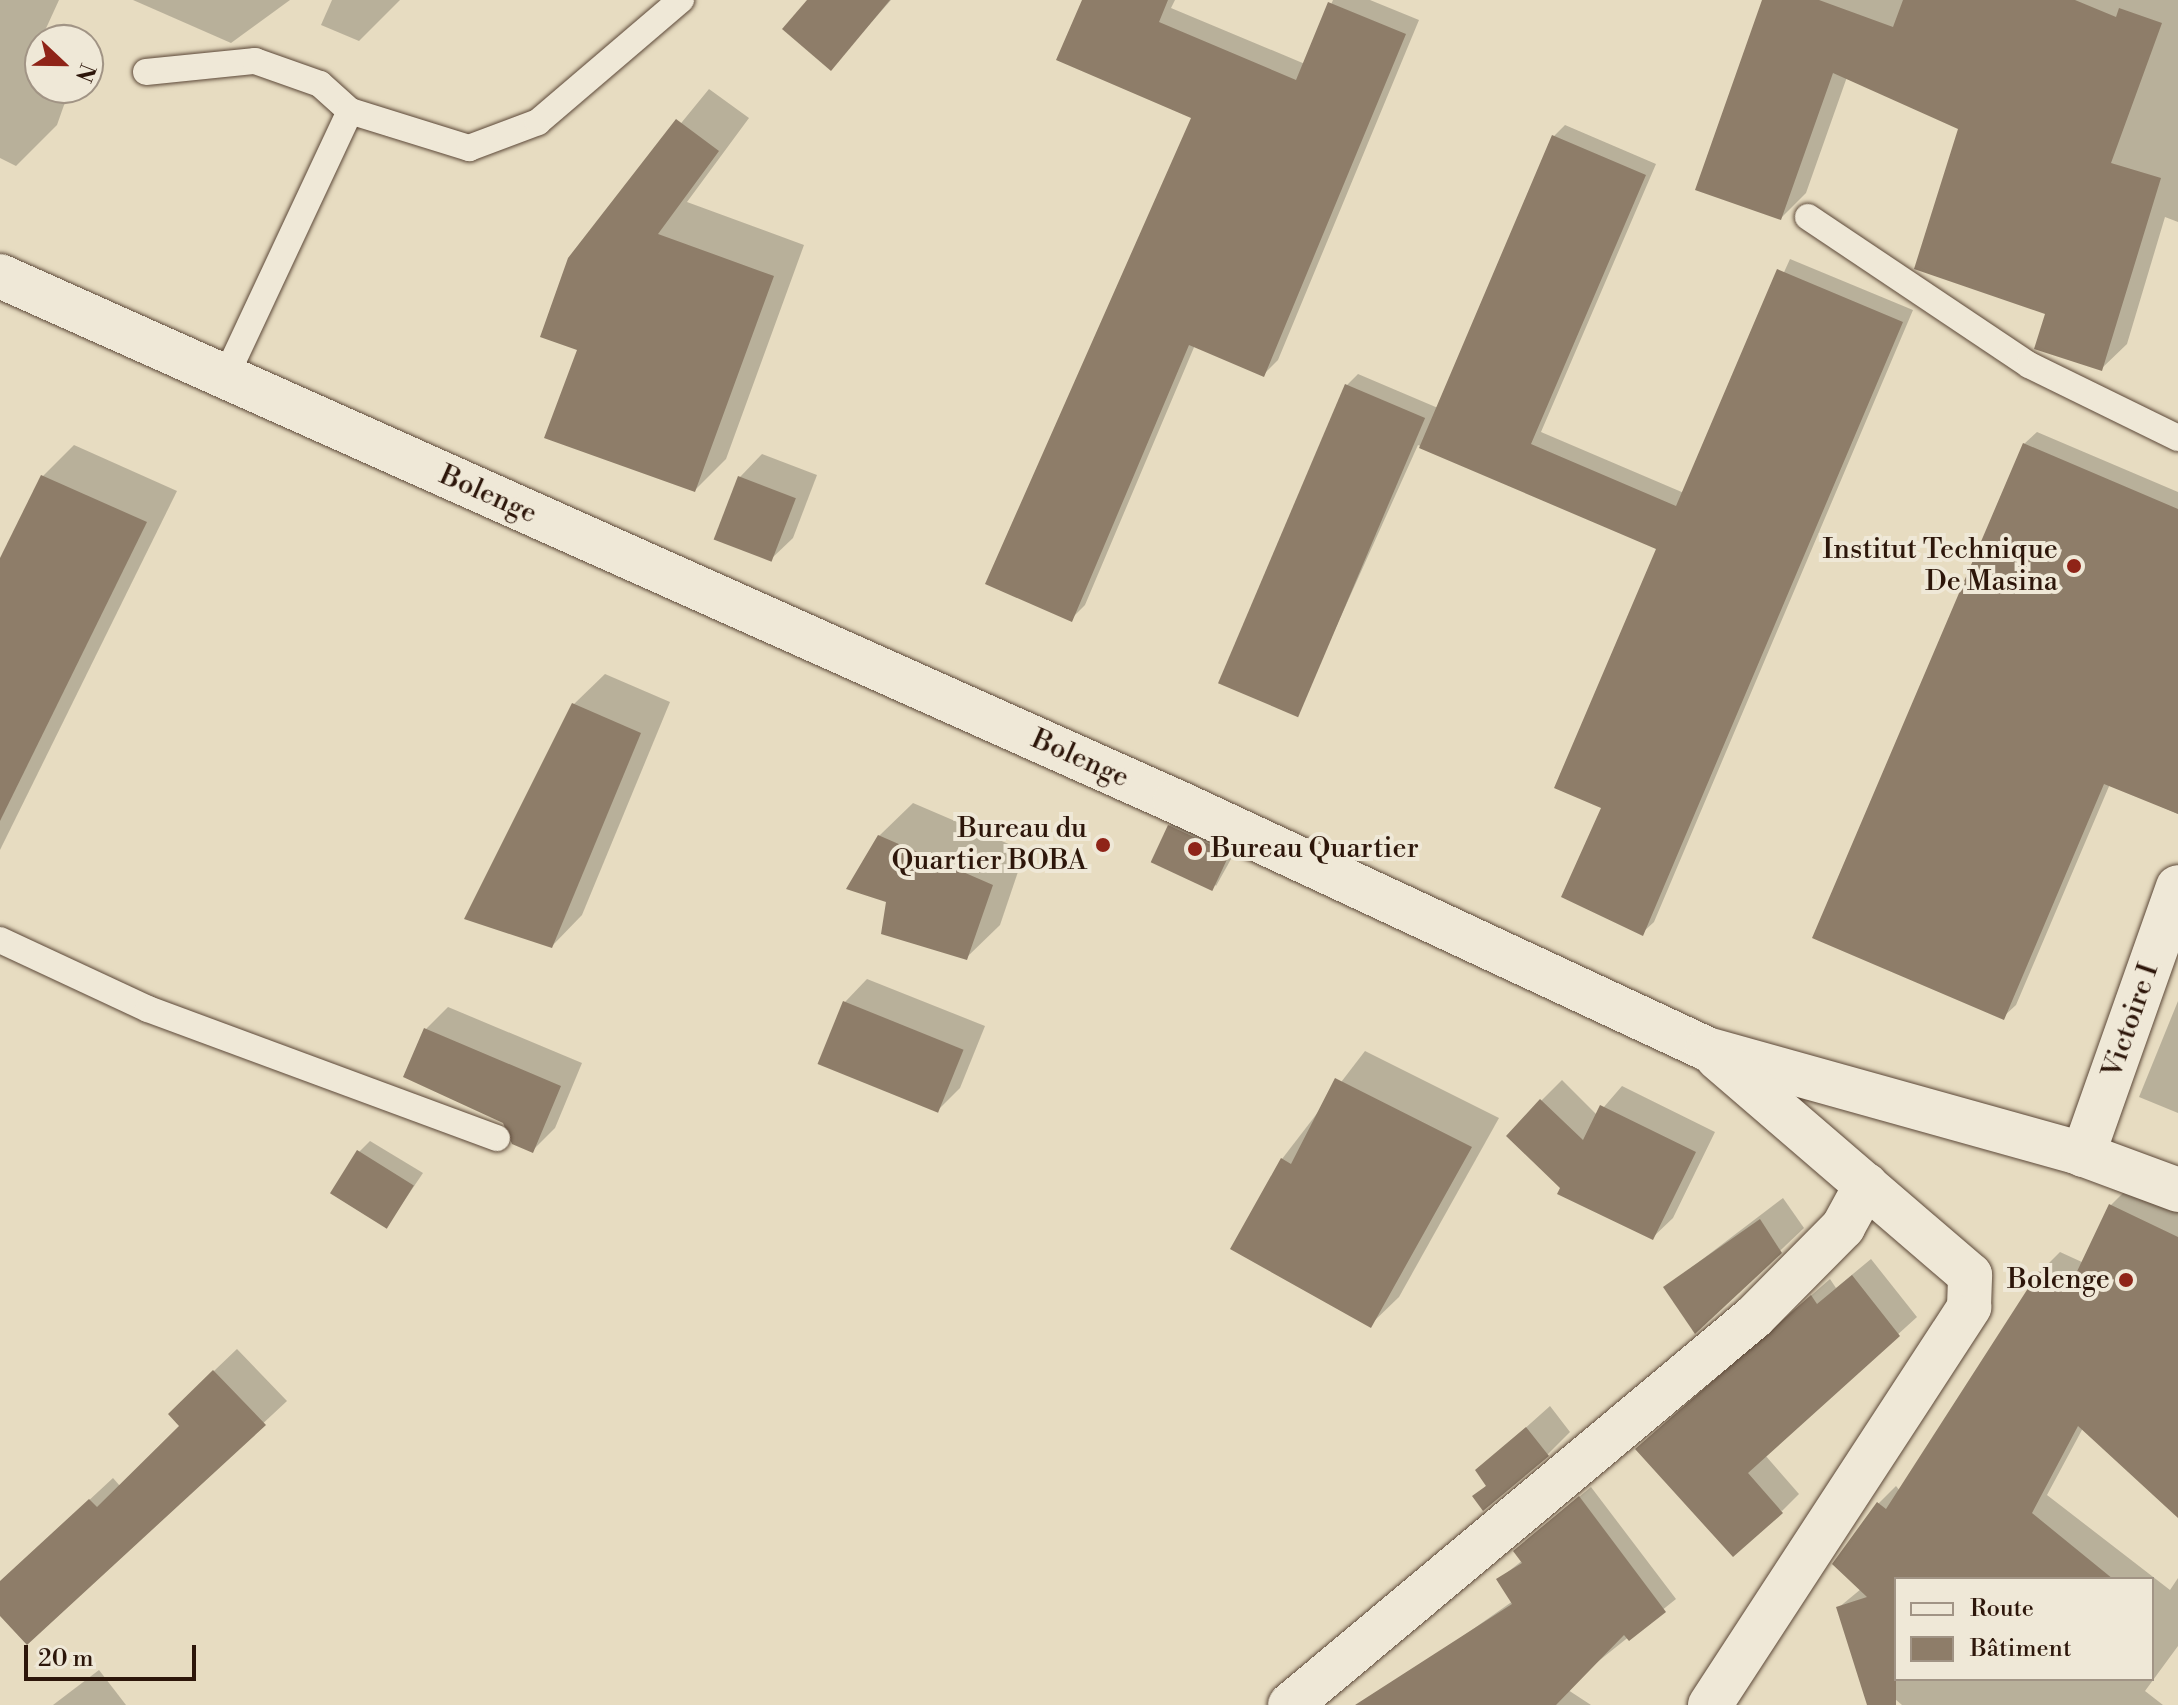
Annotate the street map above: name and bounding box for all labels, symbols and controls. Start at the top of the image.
north arrow [24,24,104,104]
text: N [69,59,101,86]
street label: Bolenge [434,459,542,531]
place label: Institut Technique De Masina [1823,533,2058,599]
marker: Institut Technique De Masina [2065,557,2083,575]
street label: Bolenge [1026,723,1134,795]
place label: Bureau du Quartier BOBA [892,812,1087,878]
place label: Bureau Quartier [1211,832,1419,866]
marker: Bureau du Quartier BOBA [1094,836,1112,854]
marker: Bureau Quartier [1186,840,1204,858]
street label: Victoire I [2096,959,2166,1083]
place label: Bolenge [2007,1263,2110,1297]
marker: Bolenge [2117,1271,2135,1289]
legend [1894,1577,2154,1681]
text: Route [1970,1594,2034,1624]
scale bar [28,1629,200,1679]
text: Bâtiment [1970,1634,2071,1664]
text: 20 m [38,1644,94,1674]

